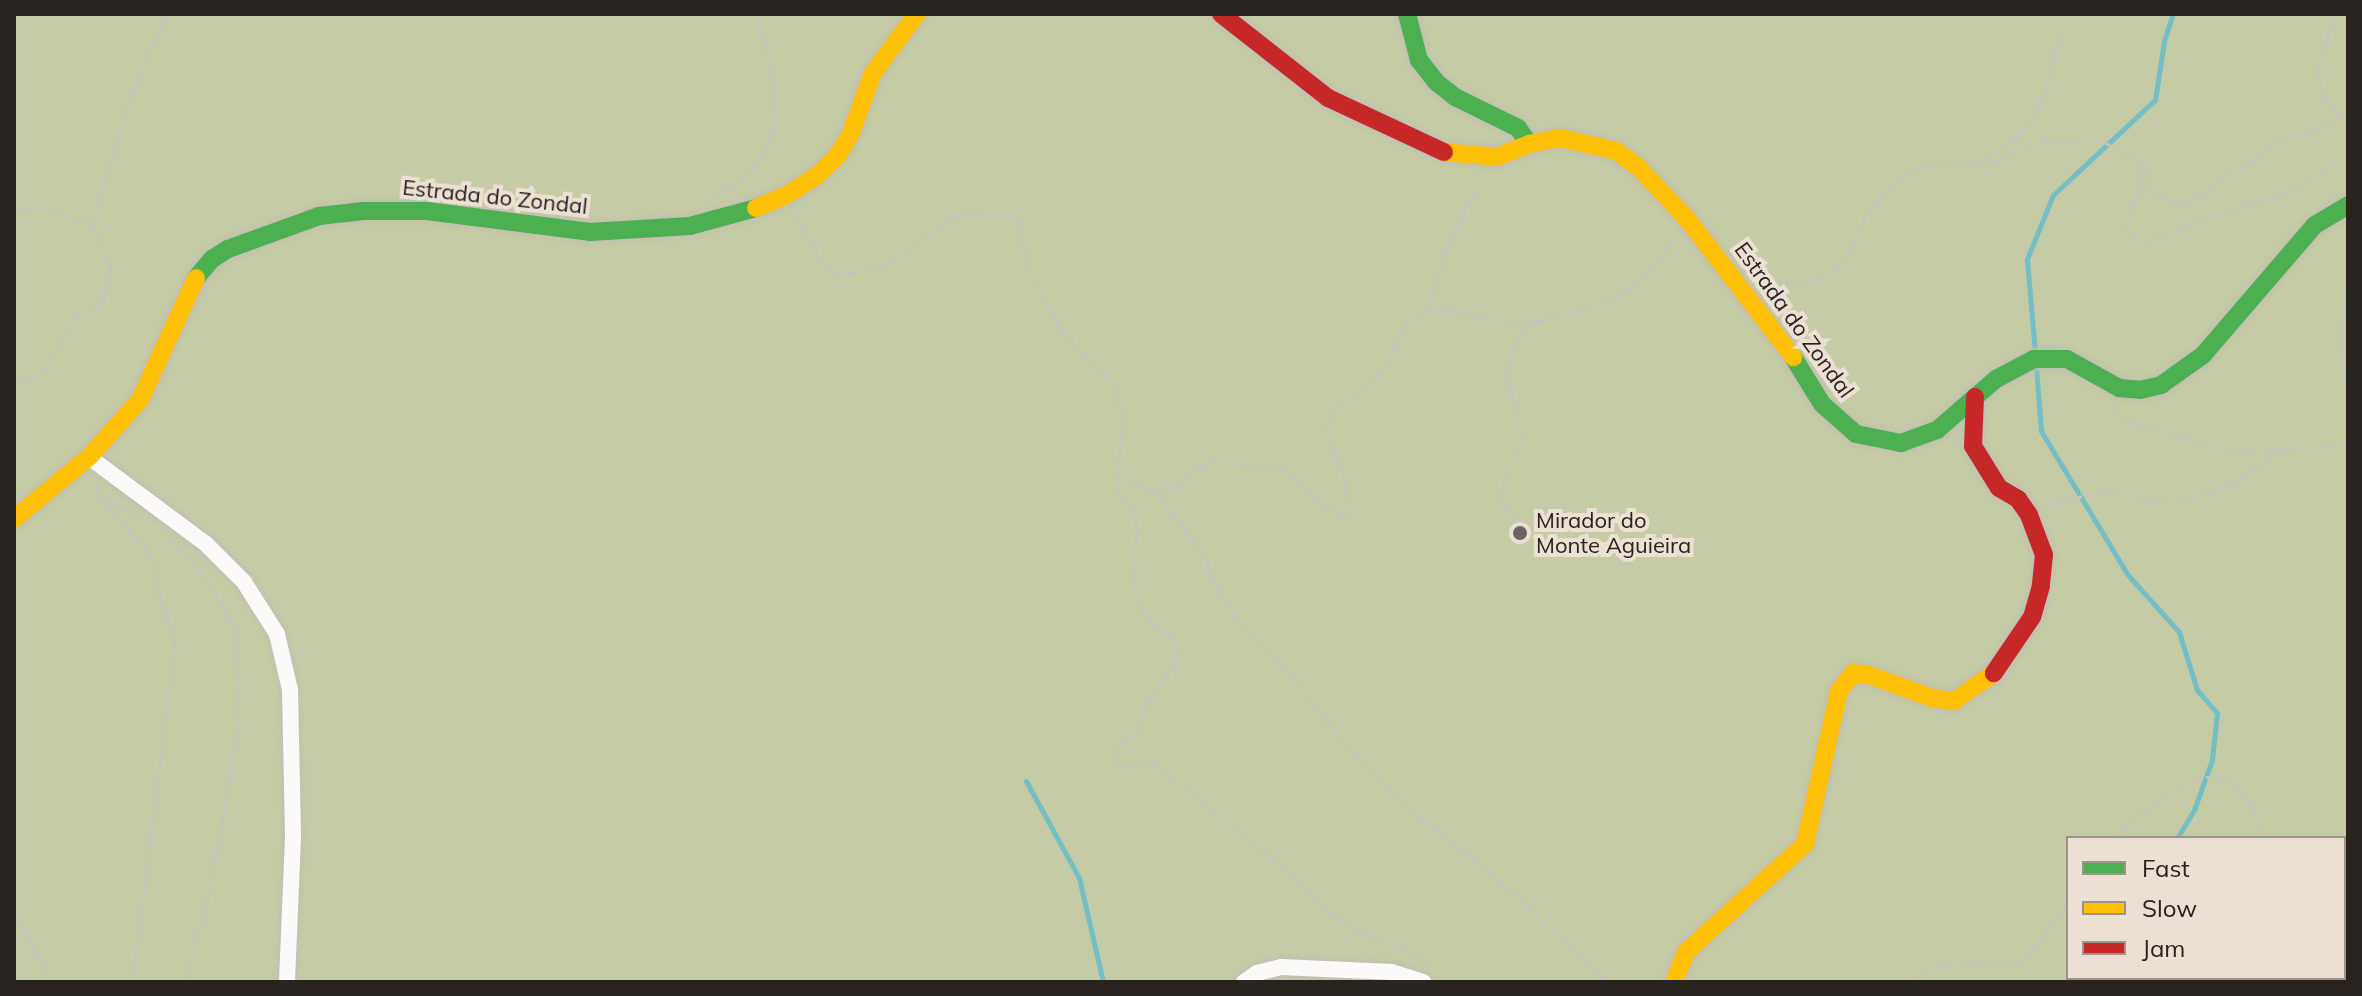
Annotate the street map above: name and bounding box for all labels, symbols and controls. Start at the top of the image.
street label: Estrada do Zondal [401,174,589,220]
street label: Estrada do Zondal [1729,237,1859,403]
place label: Mirador do Monte Aguieira [1536,507,1691,558]
marker: Mirador do Monte Aguieira [1511,524,1529,542]
legend [2066,836,2346,980]
text: Fast [2142,853,2190,883]
text: Slow [2142,893,2197,923]
text: Jam [2142,933,2185,963]

